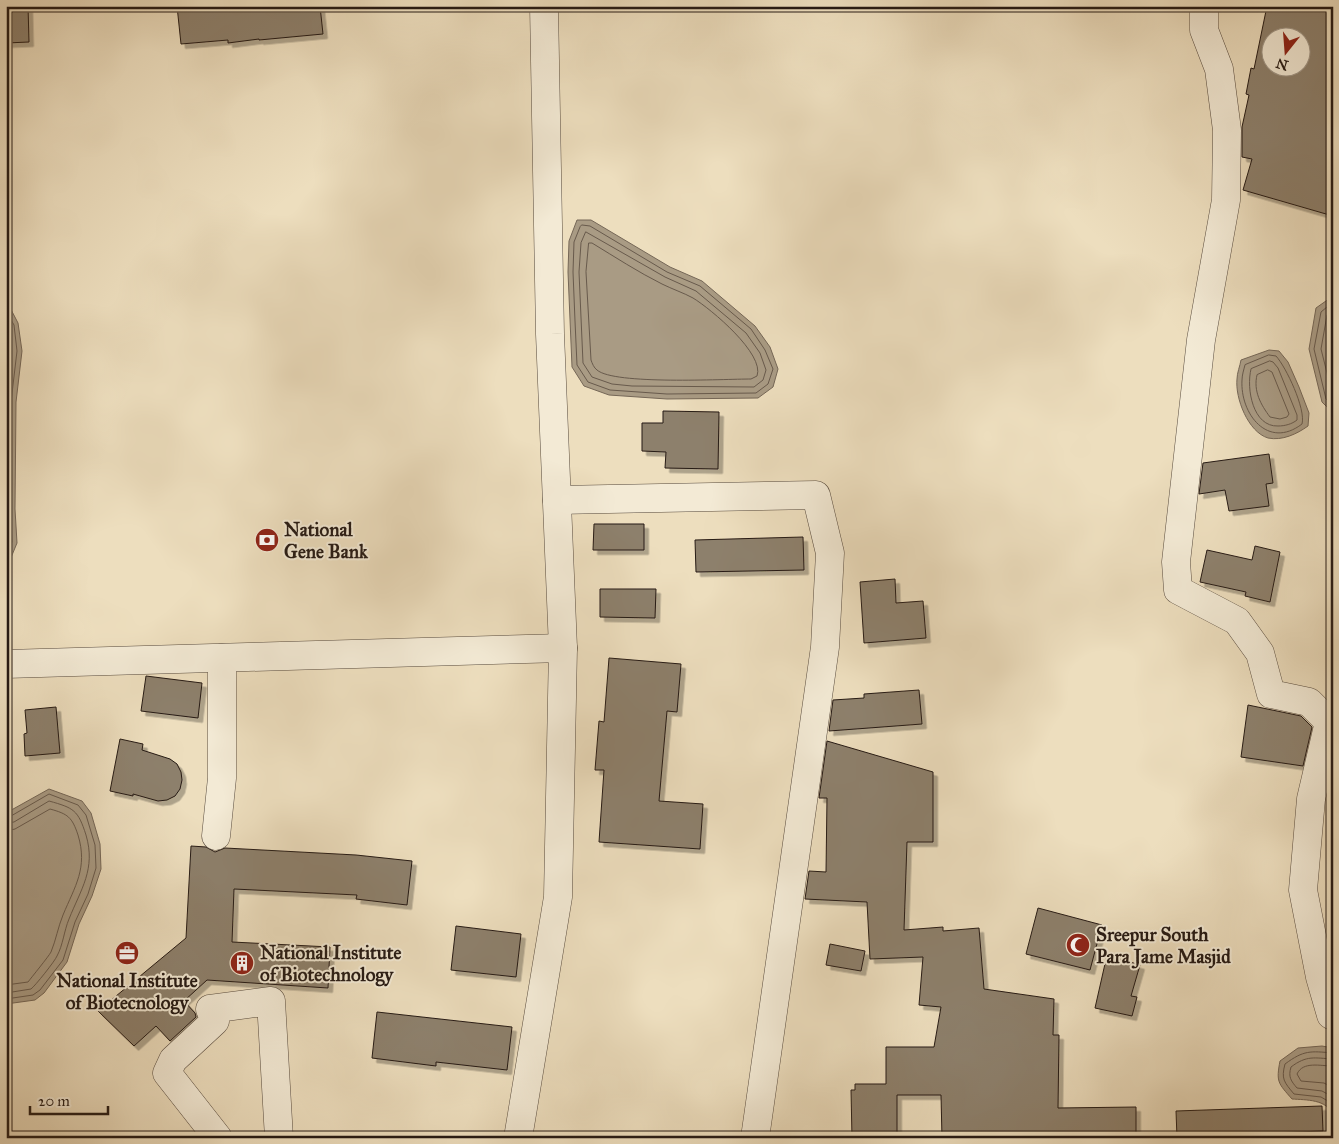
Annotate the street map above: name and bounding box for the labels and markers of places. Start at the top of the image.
place label: National Gene Bank [284,518,369,563]
bank icon: National Gene Bank [254,527,280,553]
place label: Sreepur South Para Jame Masjid [1096,923,1231,969]
mosque icon: Sreepur South Para Jame Masjid [1065,932,1091,958]
office icon: National Institute of Biotecnology [114,940,140,966]
place label: National Institute of Biotechnology [260,941,402,987]
building icon: National Institute of Biotechnology [229,950,255,976]
place label: National Institute of Biotecnology [56,969,198,1015]

